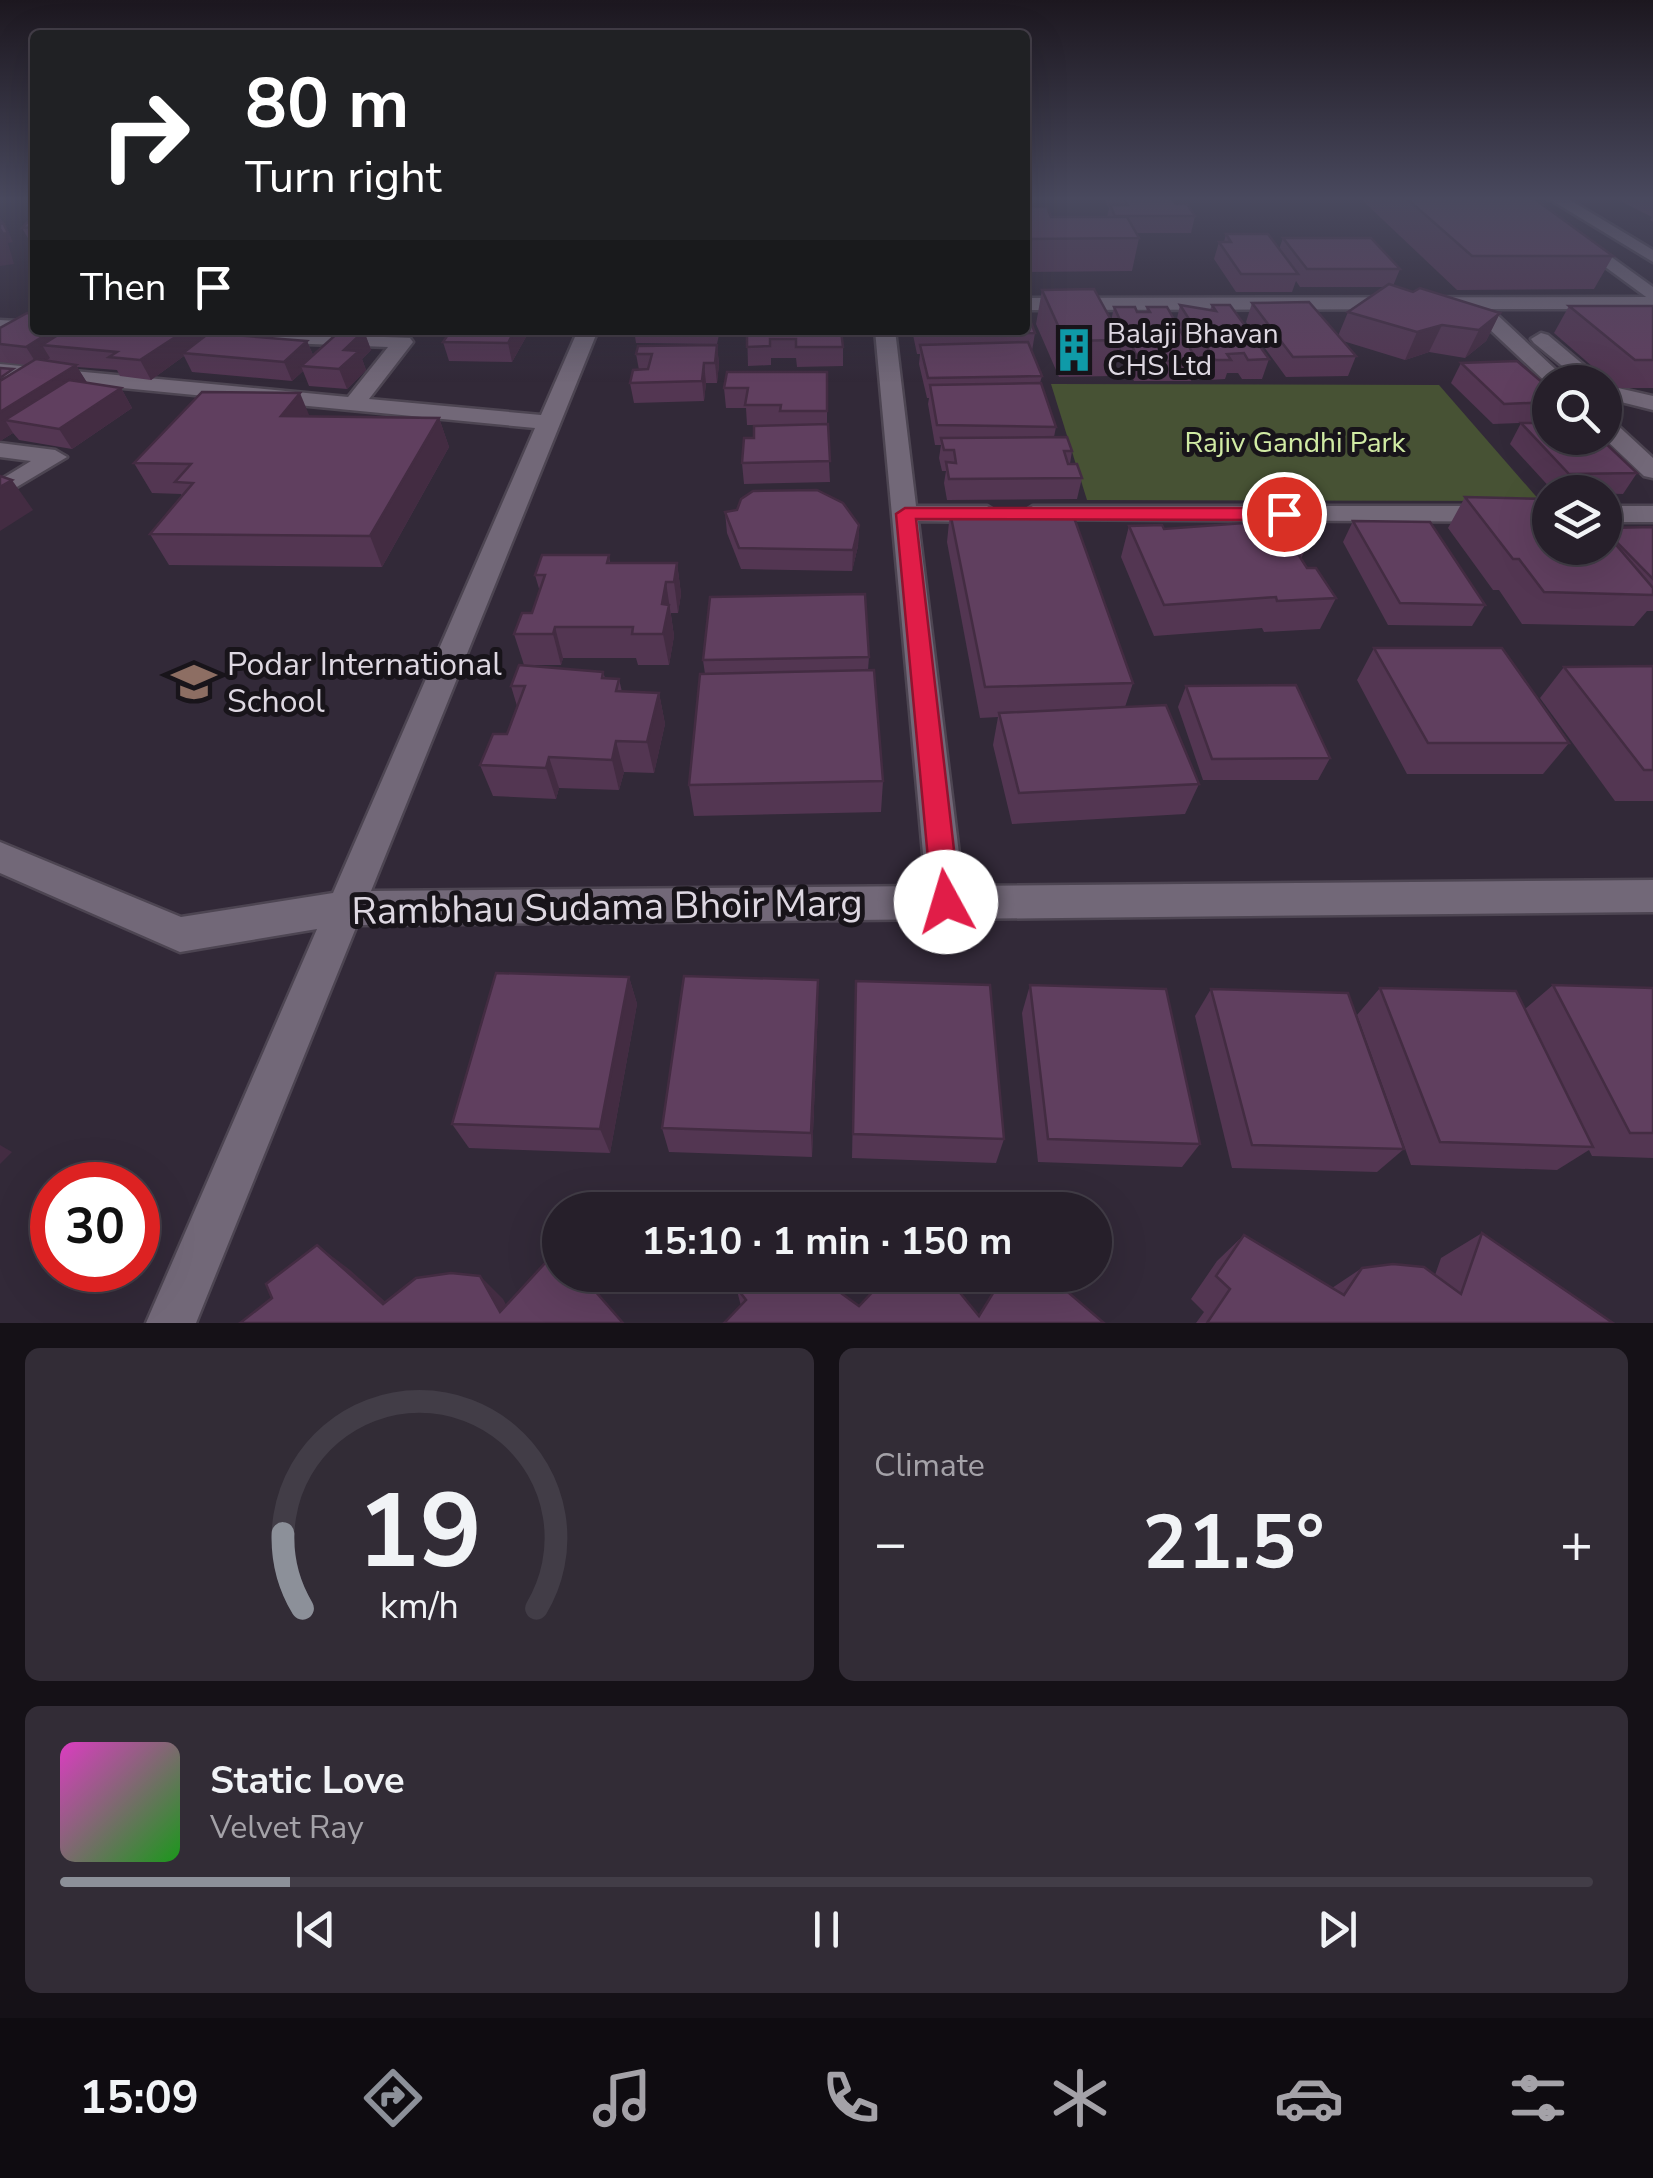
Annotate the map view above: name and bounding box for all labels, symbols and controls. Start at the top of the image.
text: 80 m [245,56,409,152]
icon: right [80,70,210,200]
text: Turn right [245,147,442,208]
icon: arrive [186,260,241,315]
text: Then [80,262,166,313]
place label: Balaji Bhavan CHS Ltd [1107,315,1279,385]
building icon: Balaji Bhavan CHS Ltd [1050,326,1098,374]
map controls [1532,365,1622,565]
button: search [1532,365,1622,455]
park label: Rajiv Gandhi Park [1184,424,1407,462]
pin [1242,472,1327,557]
button: layers [1532,475,1622,565]
icon: arrive [1257,487,1312,542]
place label: Podar International School [227,643,502,723]
school or university icon: Podar International School [170,658,218,706]
position arrow [894,850,998,954]
street label: Rambhau Sudama Bhoir Marg [351,877,863,937]
speed limit sign: 30 [30,1162,160,1292]
text: 15:10 · 1 min · 150 m [642,1216,1012,1267]
text: Climate [874,1444,985,1487]
text: 19 [357,1461,482,1603]
text: 21.5° [1142,1492,1325,1594]
text: − [874,1506,907,1581]
text: + [1560,1506,1593,1581]
text: km/h [380,1582,459,1631]
text: Static Love [210,1755,405,1806]
text: Velvet Ray [210,1806,364,1849]
icon: previous [288,1902,343,1957]
icon: pause [799,1902,854,1957]
icon: next [1310,1902,1365,1957]
icon: directions [358,2063,428,2133]
icon: music [587,2063,657,2133]
icon: phone [816,2063,886,2133]
icon: climate [1045,2063,1115,2133]
icon: car [1274,2063,1344,2133]
icon: filters [1503,2063,1573,2133]
text: 15:09 [80,2068,199,2129]

